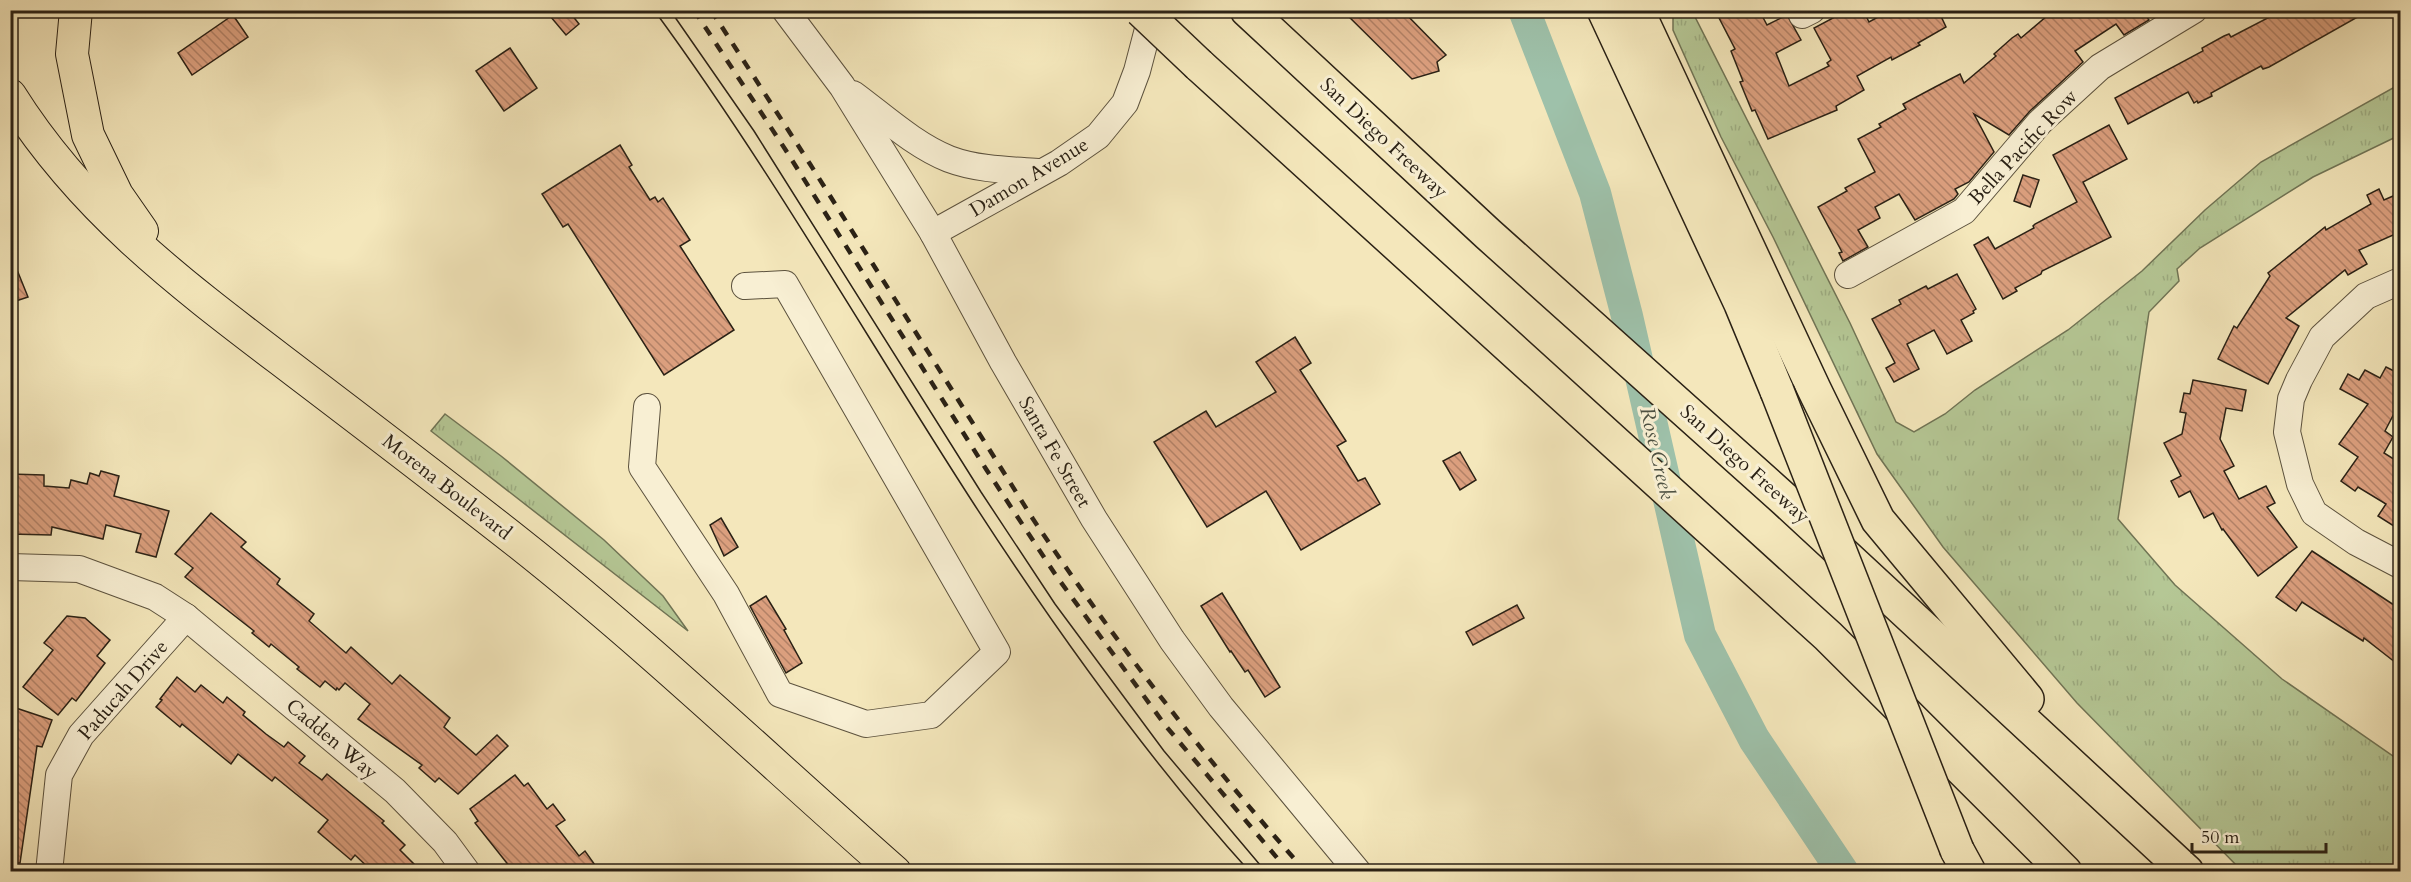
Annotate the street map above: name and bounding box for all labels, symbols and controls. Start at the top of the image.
street label: San Diego Freeway [1314,72,1454,205]
street label: Bella Pacific Row [1962,83,2084,211]
street label: Damon Avenue [965,131,1093,223]
street label: Santa Fe Street [1012,391,1098,513]
street label: San Diego Freeway [1674,398,1816,530]
water label: Rose Creek [1632,404,1682,503]
street label: Morena Boulevard [377,428,518,546]
street label: Paducah Drive [72,634,174,746]
street label: Cadden Way [280,693,384,786]
scale bar [2192,816,2326,854]
text: 50 m [2201,825,2240,850]

